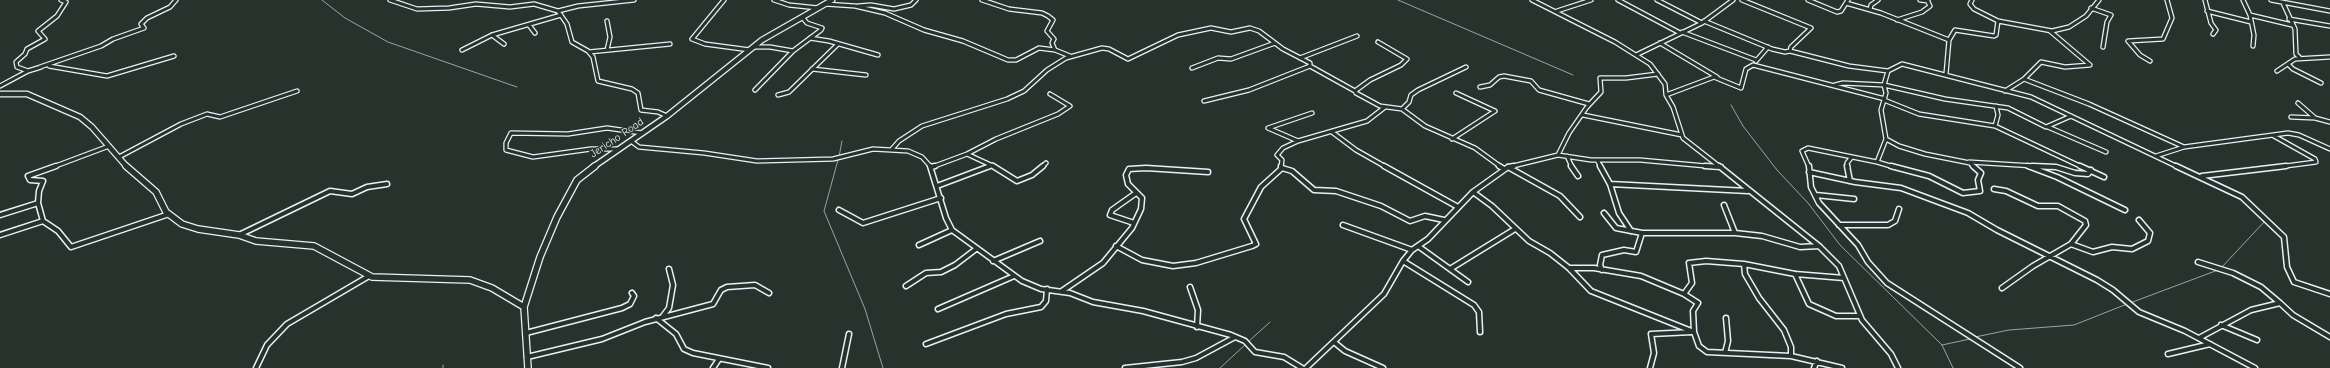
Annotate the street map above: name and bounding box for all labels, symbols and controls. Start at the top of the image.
street label: Jericho Road [588,115,646,161]

